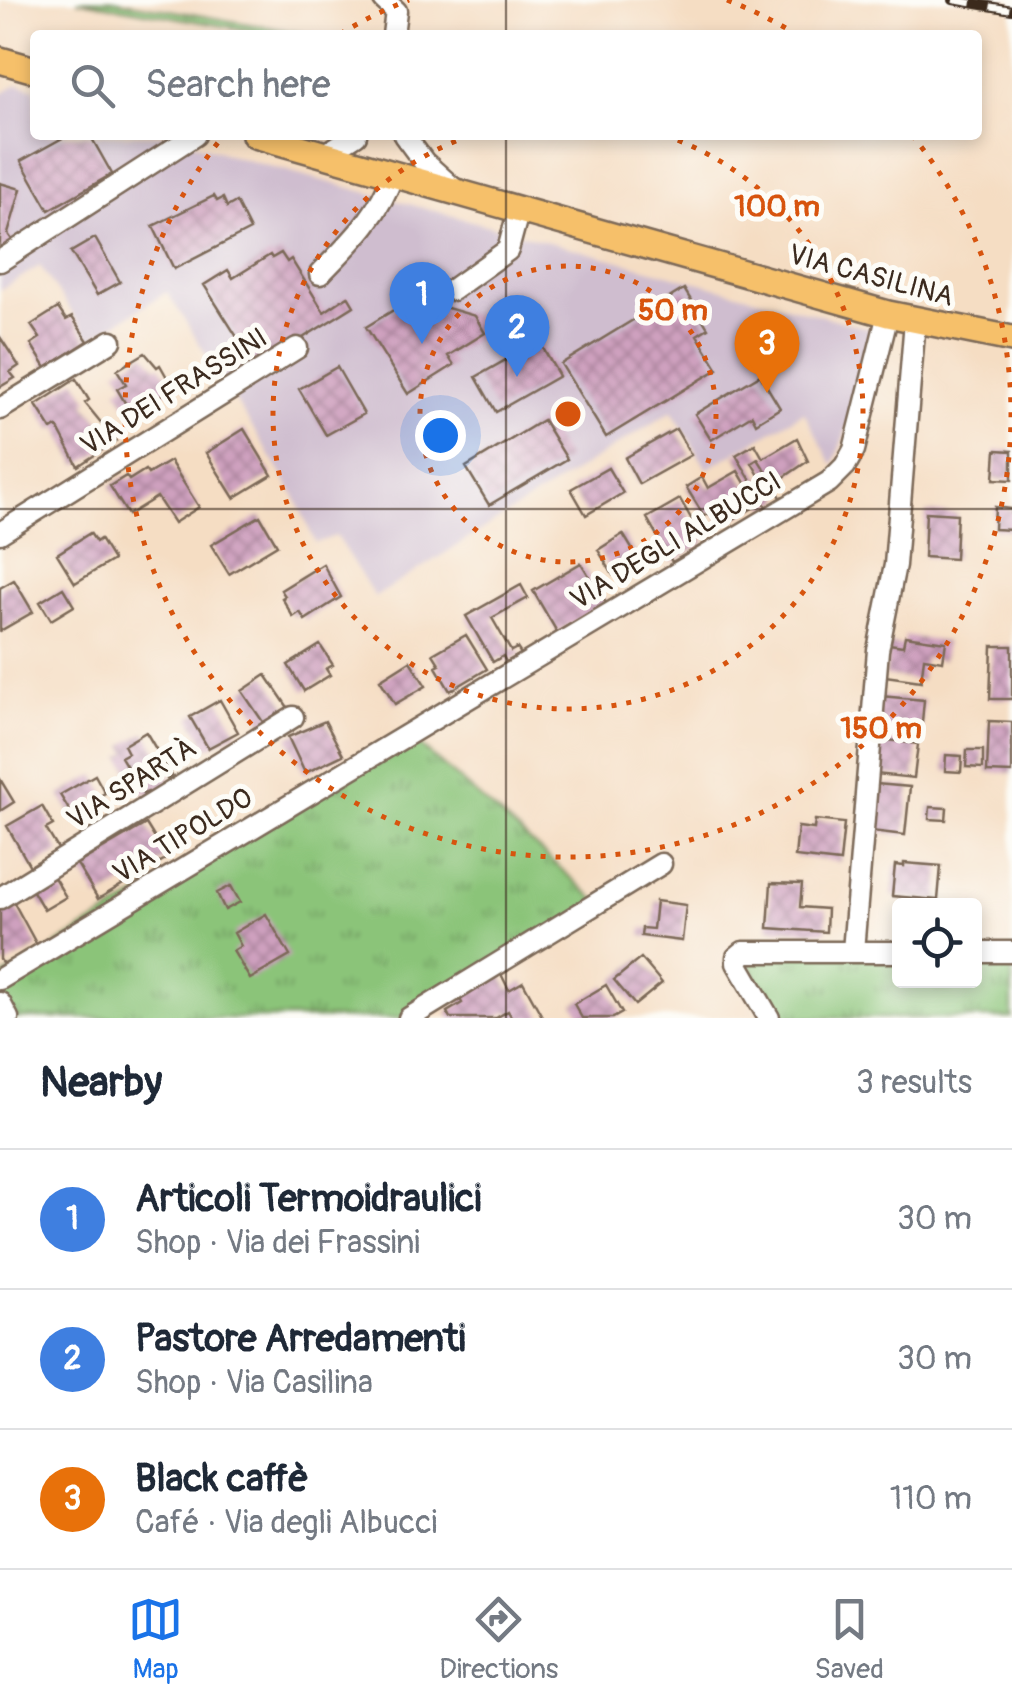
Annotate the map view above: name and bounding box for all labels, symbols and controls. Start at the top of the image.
search box [30,30,982,140]
icon: search [65,58,120,113]
text: Search here [145,61,331,109]
text: 100 m [734,188,820,225]
street label: VIA CASILINA [785,237,957,315]
pin: 1 [390,262,454,344]
text: 50 m [638,292,708,329]
pin: 2 [484,294,550,377]
pin: 3 [734,310,800,393]
street label: VIA DEI FRASSINI [74,321,274,463]
centre of rings [550,396,586,432]
your location [415,410,466,461]
street label: VIA DEGLI ALBUCCI [564,464,788,618]
text: 150 m [840,710,922,747]
street label: VIA SPARTÀ [61,730,203,838]
street label: VIA TIPOLDO [107,781,259,891]
map controls [892,898,982,988]
button: locate [892,898,982,988]
text: Nearby [40,1057,162,1109]
text: 3 results [856,1063,972,1103]
text: Articoli Termoidraulici [135,1175,481,1223]
text: 1 [66,1199,79,1239]
text: 30 m [897,1199,972,1239]
text: Shop · Via dei Frassini [135,1223,420,1263]
text: Pastore Arredamenti [135,1315,466,1363]
text: 2 [64,1339,81,1379]
text: 30 m [897,1339,972,1379]
text: Shop · Via Casilina [135,1363,373,1403]
text: Black caffè [135,1455,309,1503]
text: 3 [64,1479,81,1519]
text: 110 m [890,1479,972,1519]
text: Café · Via degli Albucci [135,1503,437,1543]
tab: Map [128,1592,183,1687]
tab: Directions [439,1592,558,1687]
tab: Saved [814,1592,884,1687]

